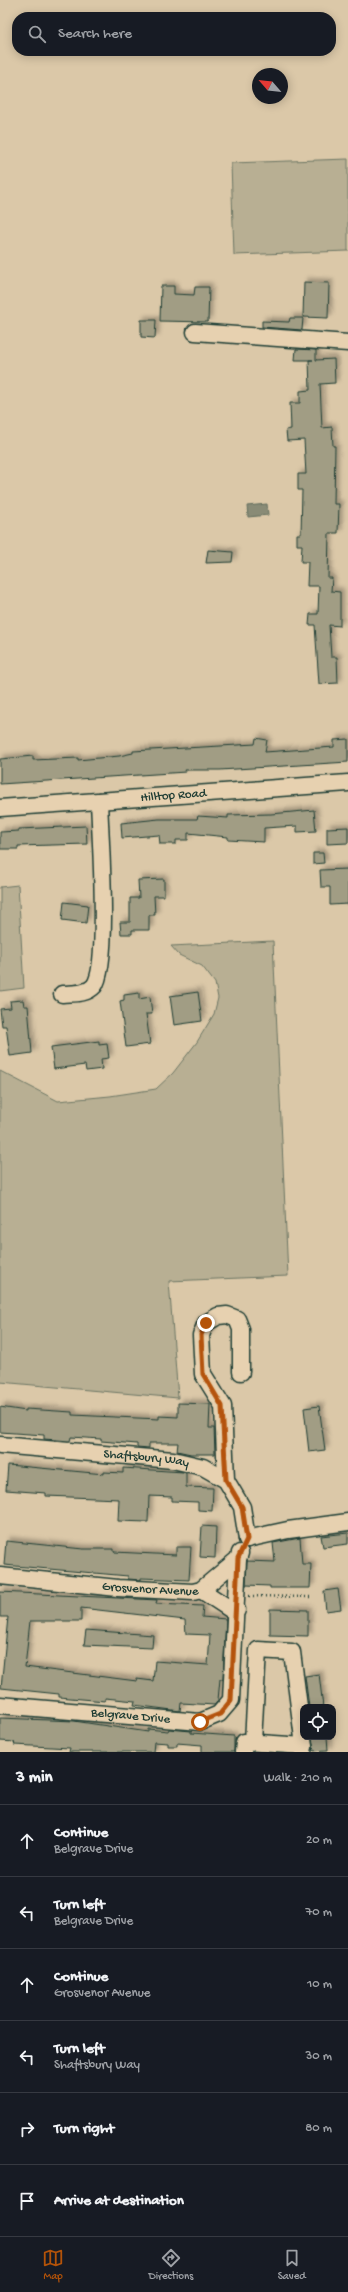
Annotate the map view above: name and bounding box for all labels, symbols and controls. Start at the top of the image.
search box [12,12,336,56]
icon: search [26,23,48,45]
text: Search here [58,25,132,43]
north arrow [252,68,288,104]
street label: Hilltop Road [140,786,208,805]
route end [197,1314,215,1332]
street label: Shaftsbury Way [103,1447,191,1471]
street label: Grosvenor Avenue [101,1579,201,1600]
map controls [300,1704,336,1740]
button: locate [300,1704,336,1740]
street label: Belgrave Drive [89,1705,171,1727]
route start [191,1713,209,1731]
text: 3 min [16,1768,53,1788]
text: Walk · 210 m [264,1771,332,1786]
text: Continue [54,1824,108,1842]
icon: ahead [16,1830,38,1852]
text: 20 m [306,1833,332,1848]
text: Belgrave Drive [54,1842,133,1857]
text: Turn left [54,1896,105,1914]
icon: left [16,1902,38,1924]
text: 70 m [306,1905,332,1920]
text: Belgrave Drive [54,1914,133,1929]
text: Continue [54,1968,108,1986]
icon: ahead [16,1974,38,1996]
text: 10 m [307,1977,332,1992]
text: Grosvenor Avenue [54,1986,150,2001]
text: Turn left [54,2040,105,2058]
icon: left [16,2046,38,2068]
text: 30 m [306,2049,332,2064]
text: Shaftsbury Way [54,2058,140,2073]
icon: right [16,2118,38,2140]
text: Turn right [54,2120,114,2138]
text: 80 m [305,2121,332,2136]
icon: arrive [16,2190,38,2212]
text: Arrive at destination [54,2192,184,2210]
tab: Map [42,2247,64,2283]
tab: Directions [149,2247,193,2283]
tab: Saved [278,2247,306,2283]

